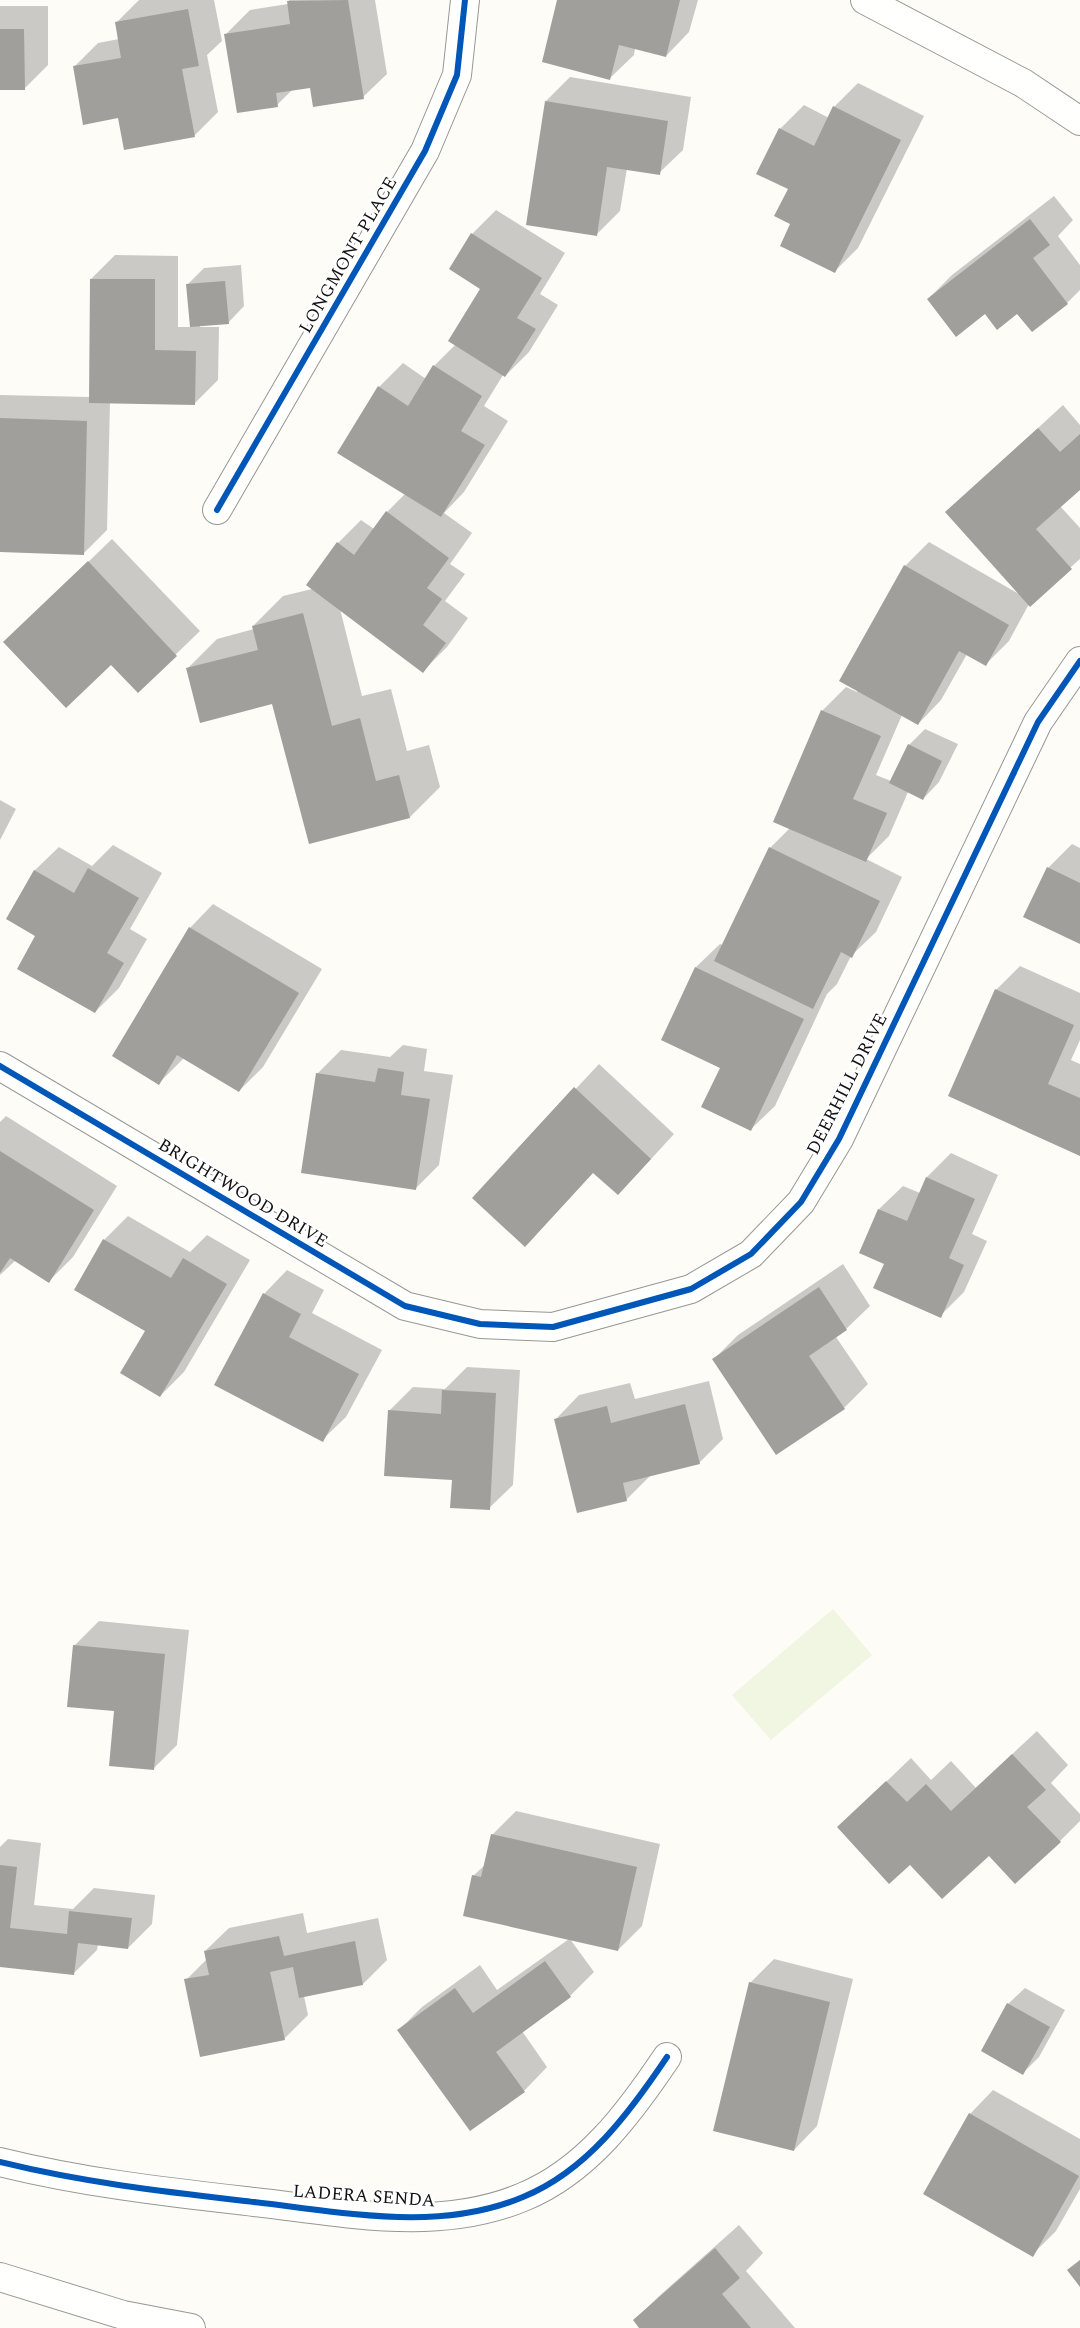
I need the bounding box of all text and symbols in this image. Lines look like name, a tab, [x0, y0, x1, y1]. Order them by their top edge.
street label: LONGMONT PLACE	[292, 172, 404, 338]
street label: DEERHILL DRIVE	[800, 1008, 894, 1160]
street label: BRIGHTWOOD DRIVE	[153, 1131, 333, 1255]
street label: LADERA SENDA	[292, 2178, 436, 2214]

